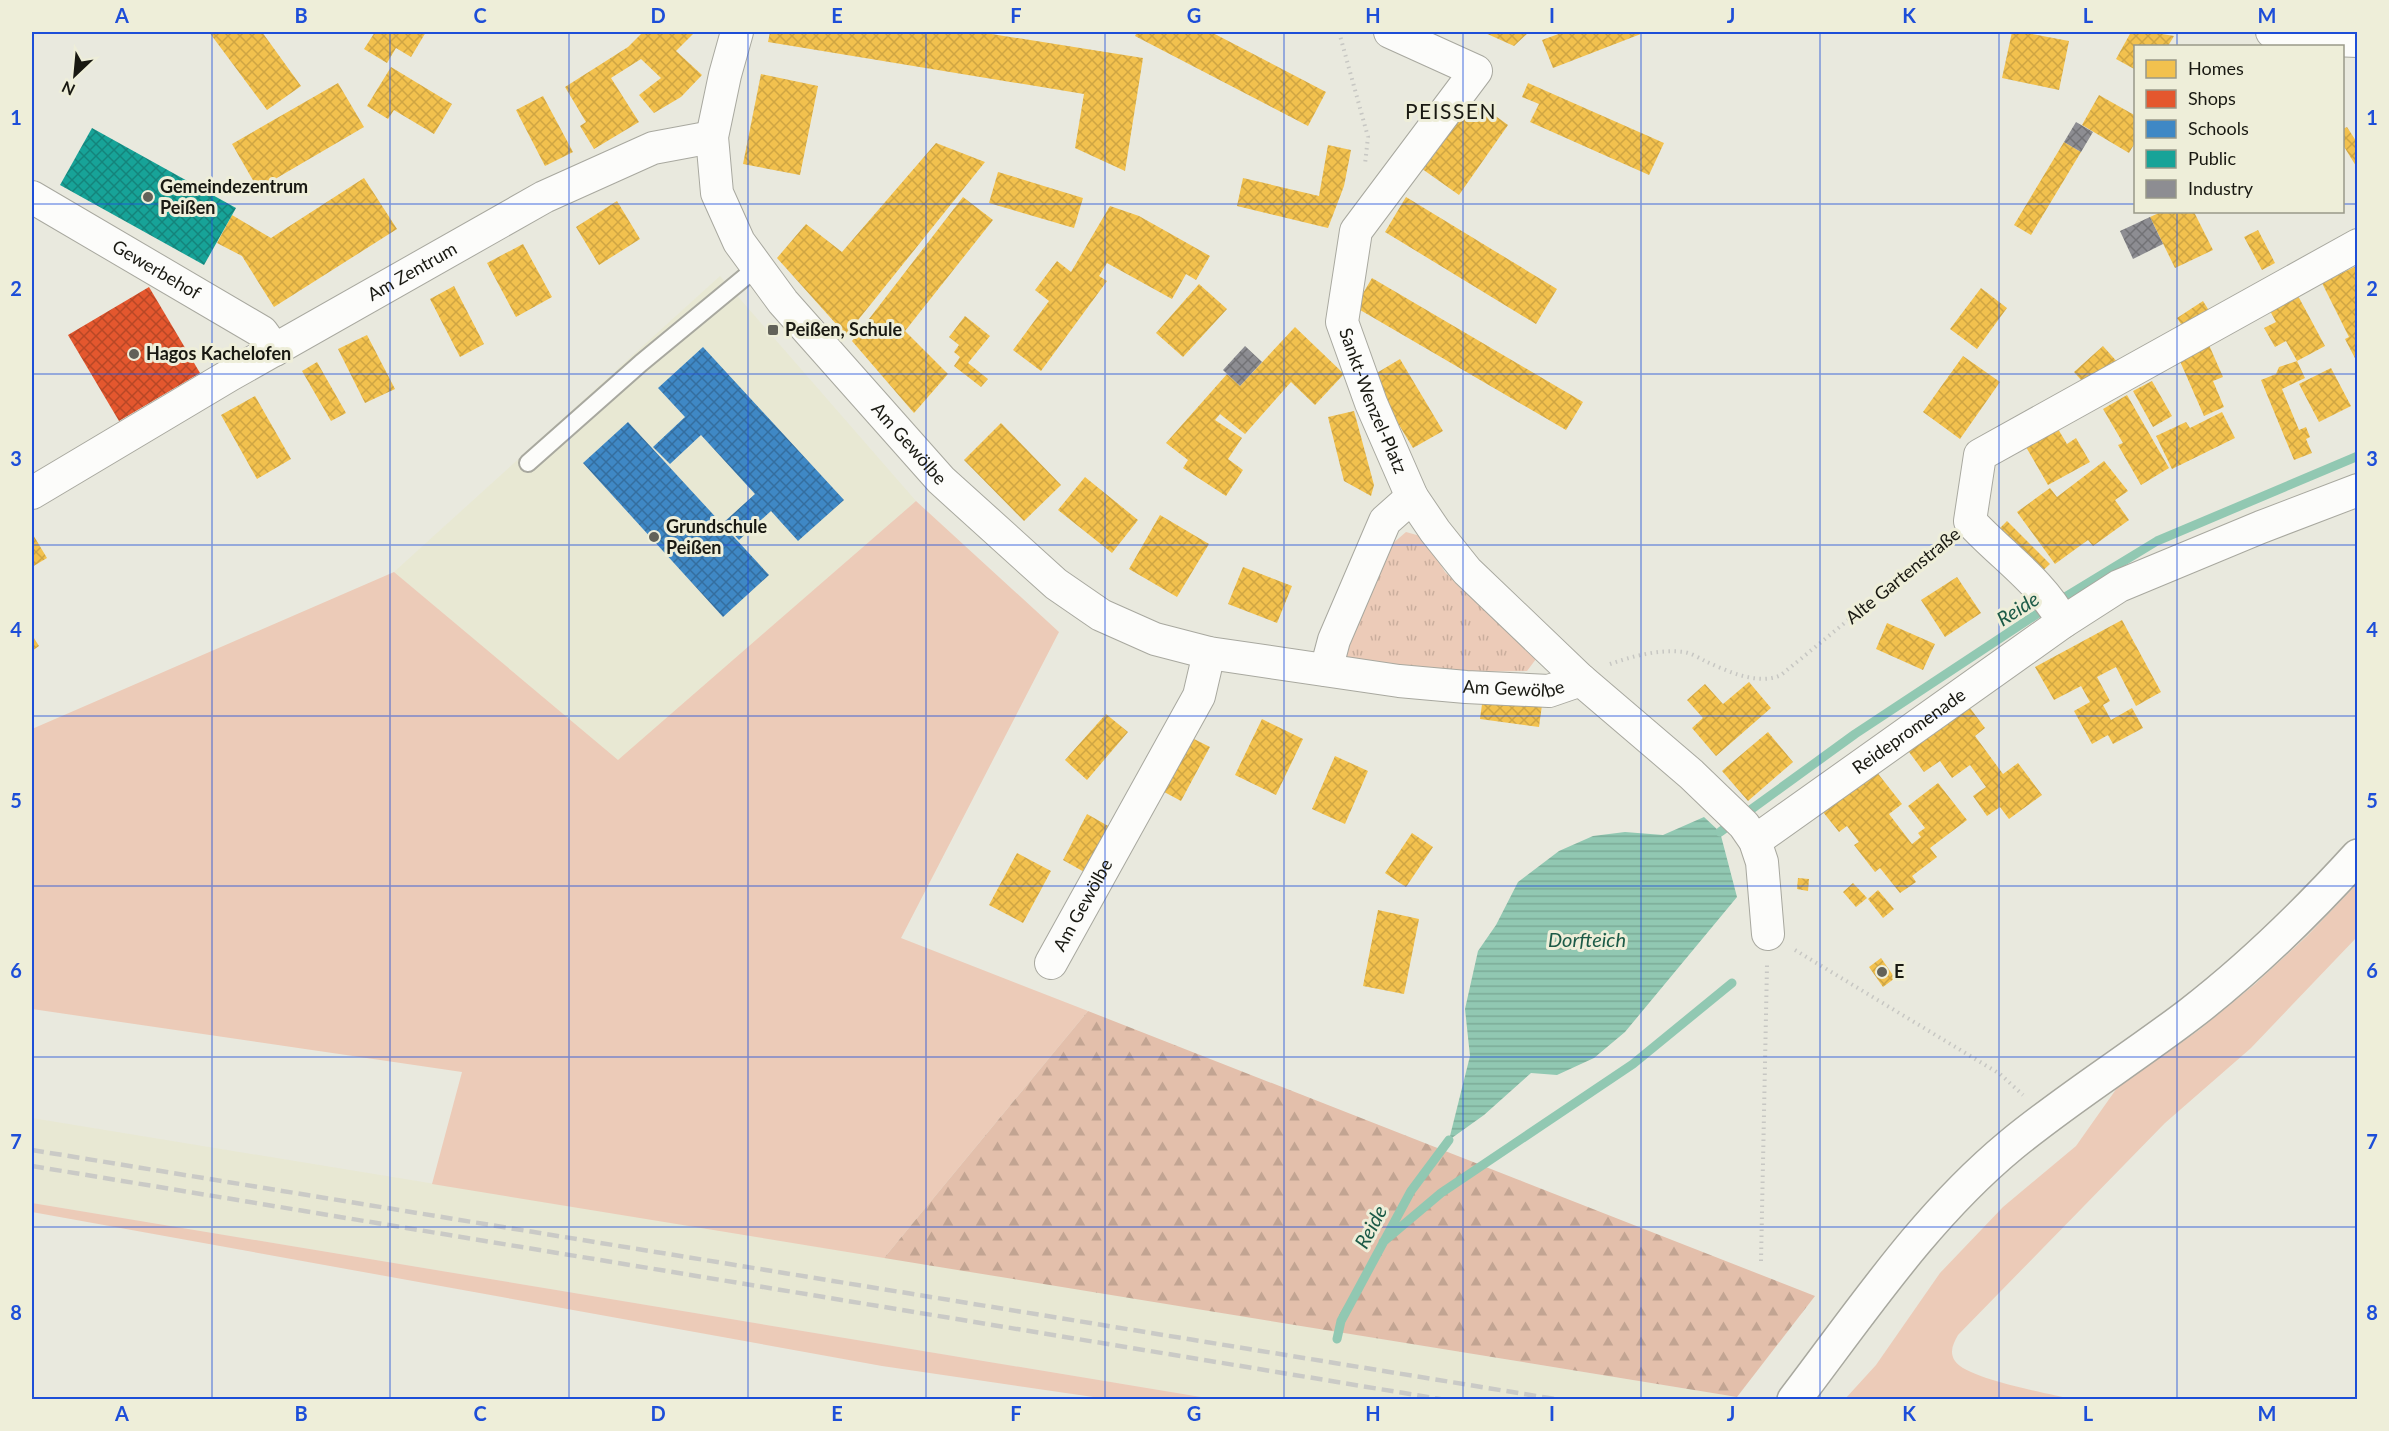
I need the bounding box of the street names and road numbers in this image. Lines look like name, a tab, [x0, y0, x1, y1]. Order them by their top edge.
street label: Gewerbehof	[109, 235, 205, 304]
street label: Am Zentrum	[363, 237, 460, 305]
street label: Sankt-Wenzel-Platz	[1335, 325, 1412, 476]
street label: Am Gewölbe	[868, 398, 952, 489]
street label: Alte Gartenstraße	[1841, 522, 1964, 628]
street label: Am Gewölbe	[1462, 675, 1567, 702]
street label: Reidepromenade	[1848, 683, 1969, 778]
street label: Am Gewölbe	[1048, 855, 1117, 955]

